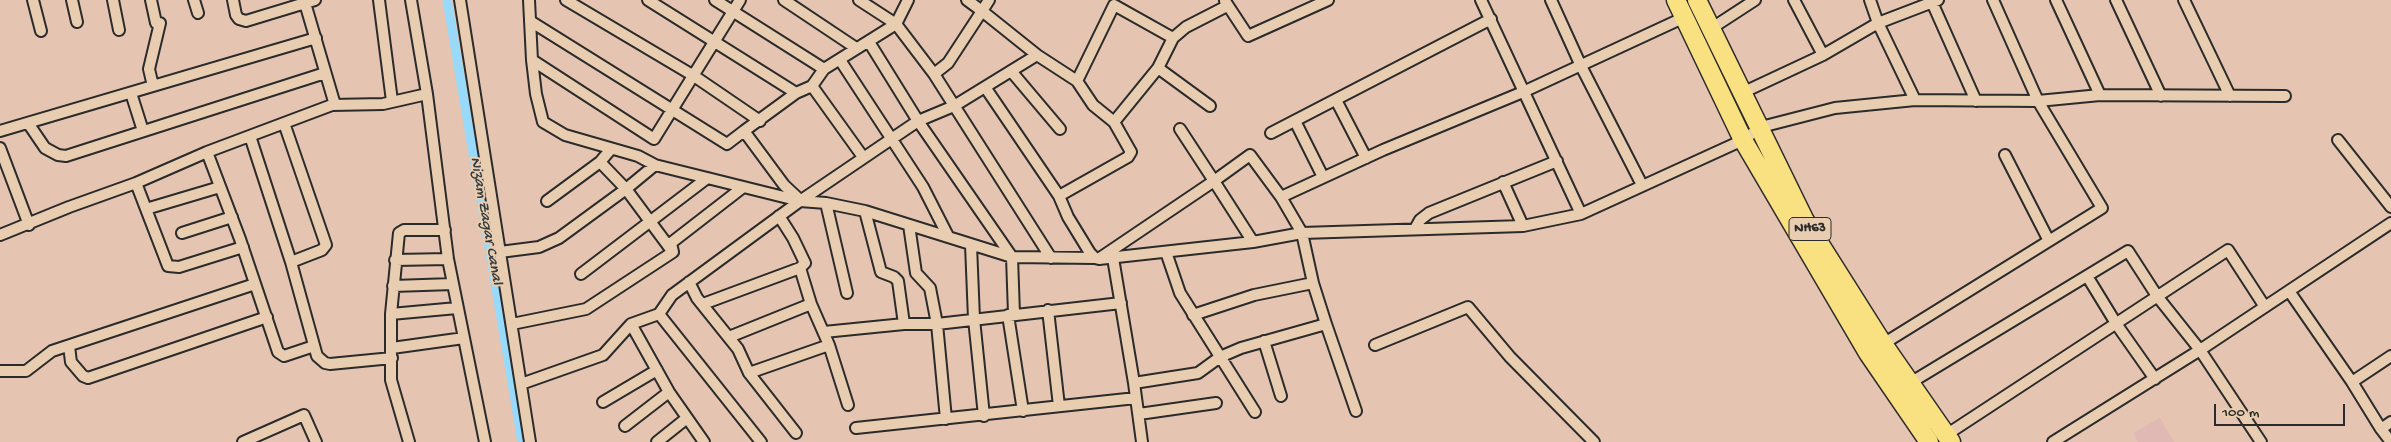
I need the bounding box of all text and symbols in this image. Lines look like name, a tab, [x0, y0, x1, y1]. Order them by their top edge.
water label: Nizam Zagar Canal	[464, 156, 506, 286]
road number: NH63	[1789, 218, 1831, 240]
scale bar	[2216, 394, 2347, 426]
text: 100 m	[2222, 404, 2259, 422]

